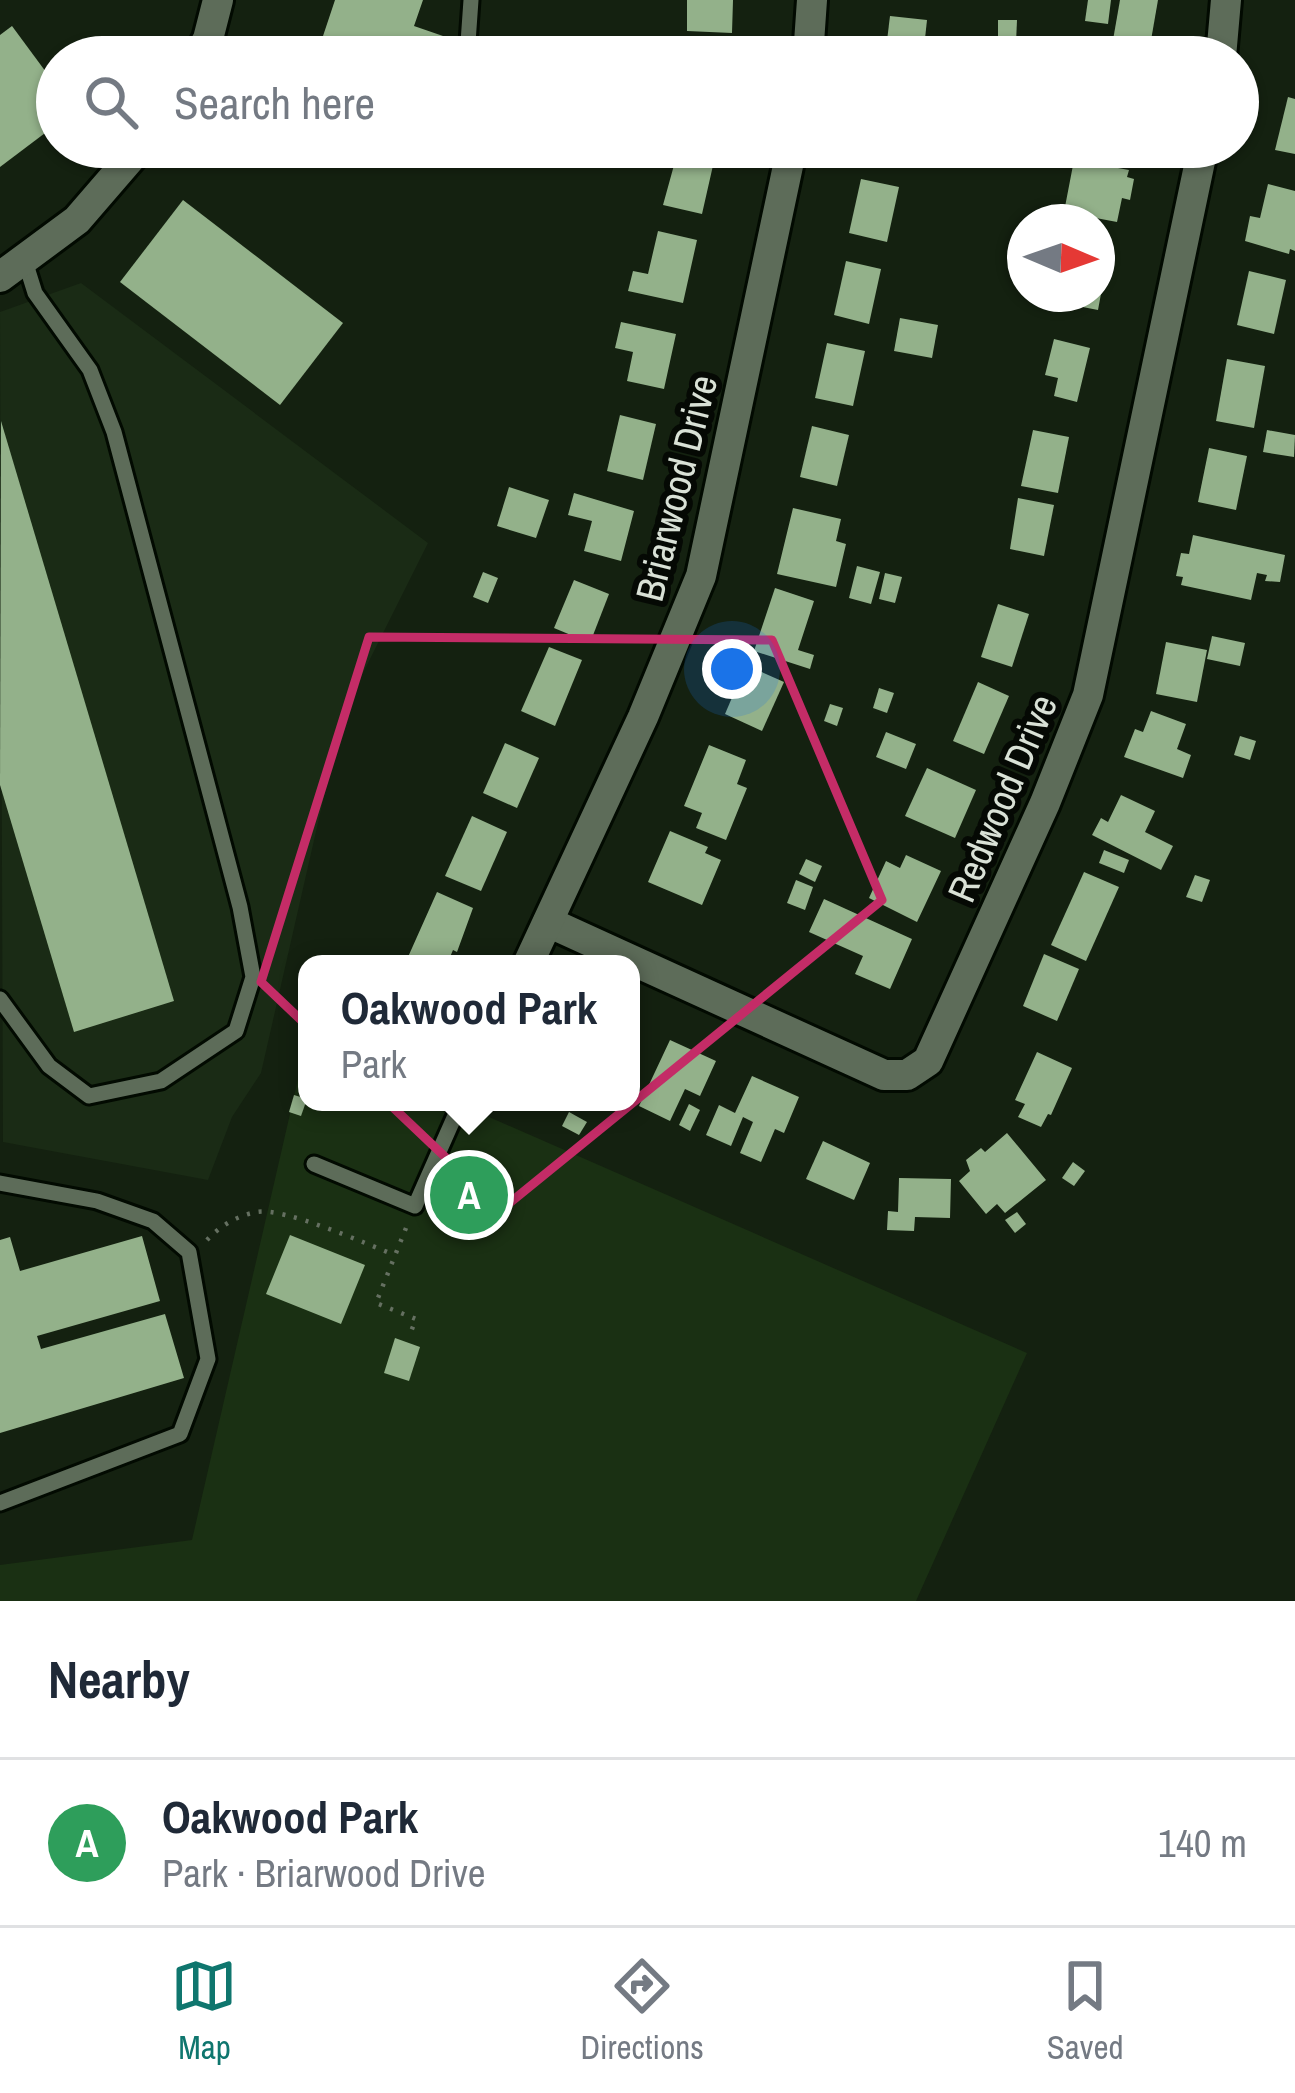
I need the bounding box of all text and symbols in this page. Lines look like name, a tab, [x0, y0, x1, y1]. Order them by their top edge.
search box	[36, 36, 1259, 168]
icon: search	[78, 69, 144, 135]
text: Search here	[174, 72, 375, 133]
north arrow	[1007, 204, 1115, 312]
street label: Briarwood Drive	[623, 370, 729, 606]
your location	[702, 639, 762, 699]
street label: Redwood Drive	[935, 686, 1069, 910]
popup	[298, 955, 640, 1111]
text: Oakwood Park	[341, 977, 597, 1038]
text: Park	[341, 1038, 407, 1090]
pin: A	[430, 1150, 508, 1240]
text: Nearby	[48, 1645, 190, 1714]
text: Oakwood Park	[162, 1786, 418, 1847]
text: A	[75, 1817, 99, 1869]
text: 140 m	[1158, 1817, 1247, 1869]
text: Park · Briarwood Drive	[162, 1847, 485, 1899]
tab: Map	[171, 1953, 237, 2069]
tab: Directions	[580, 1953, 704, 2069]
tab: Saved	[1047, 1953, 1123, 2069]

